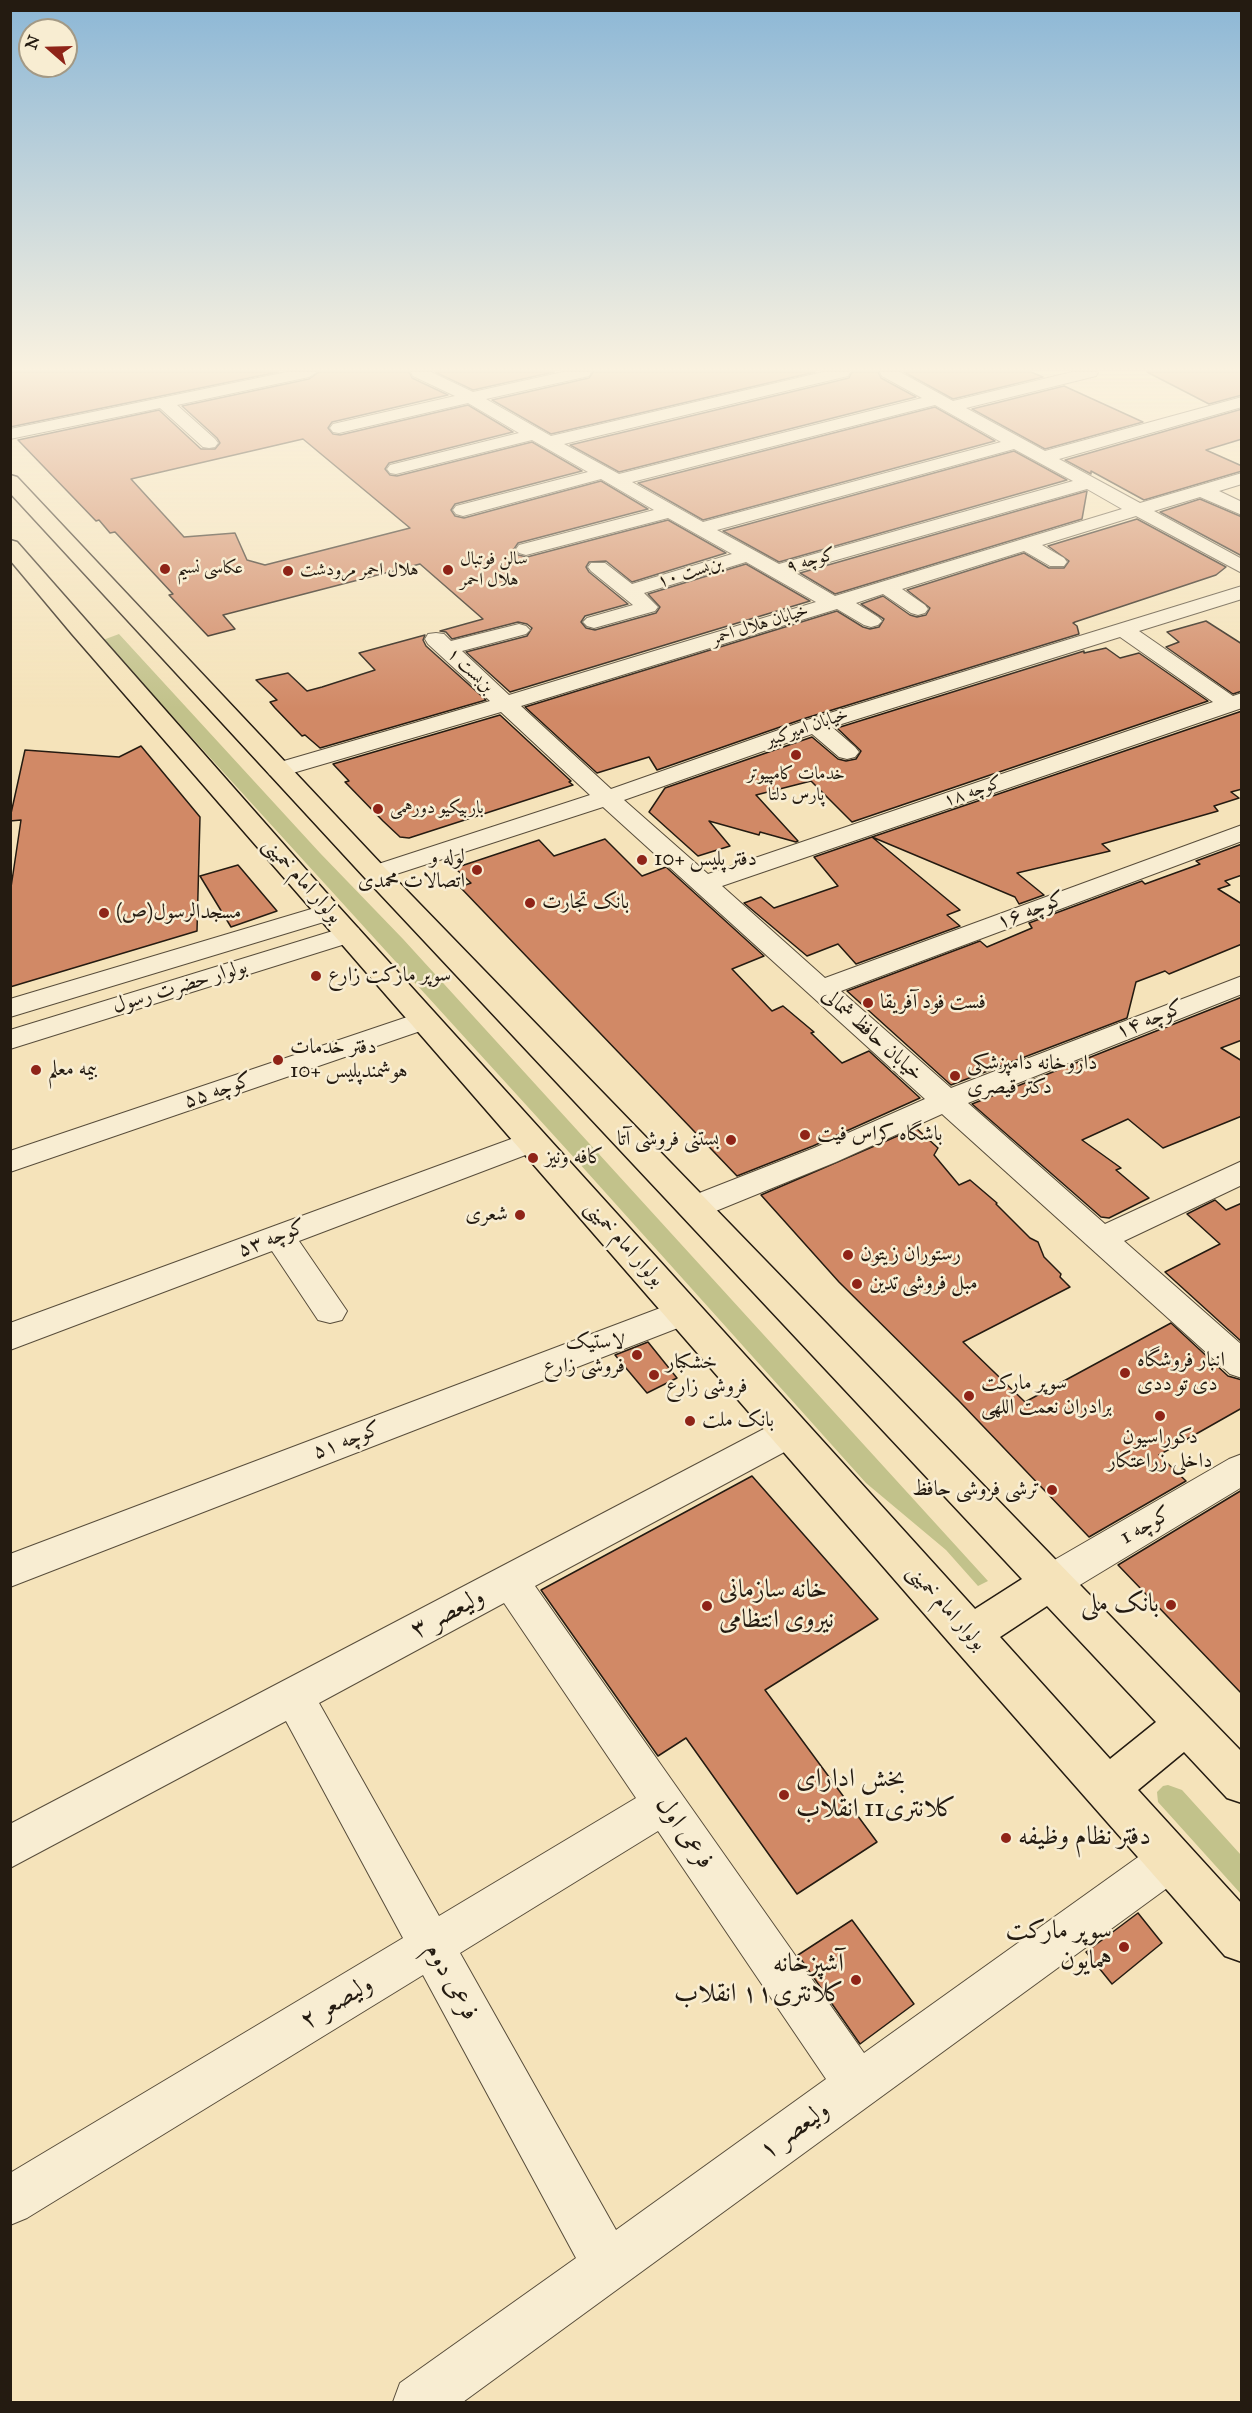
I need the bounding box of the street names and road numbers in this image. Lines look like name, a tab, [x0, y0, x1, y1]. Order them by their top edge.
street label: کوچه ۹	[784, 544, 838, 578]
street label: بن‌بست ۱۰	[655, 553, 725, 593]
street label: خیابان هلال احمر	[709, 600, 811, 650]
street label: بن‌بست ۱	[442, 644, 498, 698]
street label: خیابان امیرکبیر	[763, 704, 851, 752]
street label: کوچه ۱۸	[941, 772, 1005, 812]
street label: بولوار امام خمینی	[257, 833, 347, 929]
street label: کوچه ۱۶	[993, 887, 1069, 935]
street label: بولوار حضرت رسول	[109, 955, 251, 1019]
street label: خیابان حافظ شمالی	[816, 983, 928, 1087]
street label: کوچه ۱۴	[1112, 995, 1188, 1045]
street label: کوچه ۵۵	[180, 1068, 256, 1114]
street label: بولوار امام خمینی	[579, 1196, 669, 1292]
street label: کوچه ۵۳	[234, 1215, 310, 1263]
street label: کوچه ۵۱	[309, 1417, 385, 1465]
street label: کوچه 1	[1116, 1501, 1176, 1551]
street label: بولوار امام خمینی	[901, 1560, 991, 1656]
street label: ولیعصر ۳	[406, 1582, 490, 1646]
street label: فرعی اول	[648, 1791, 720, 1875]
street label: فرعی دوم	[417, 1938, 485, 2026]
street label: ولیصعر ۲	[295, 1969, 379, 2037]
street label: ولیعصر ۱	[754, 2095, 836, 2167]

